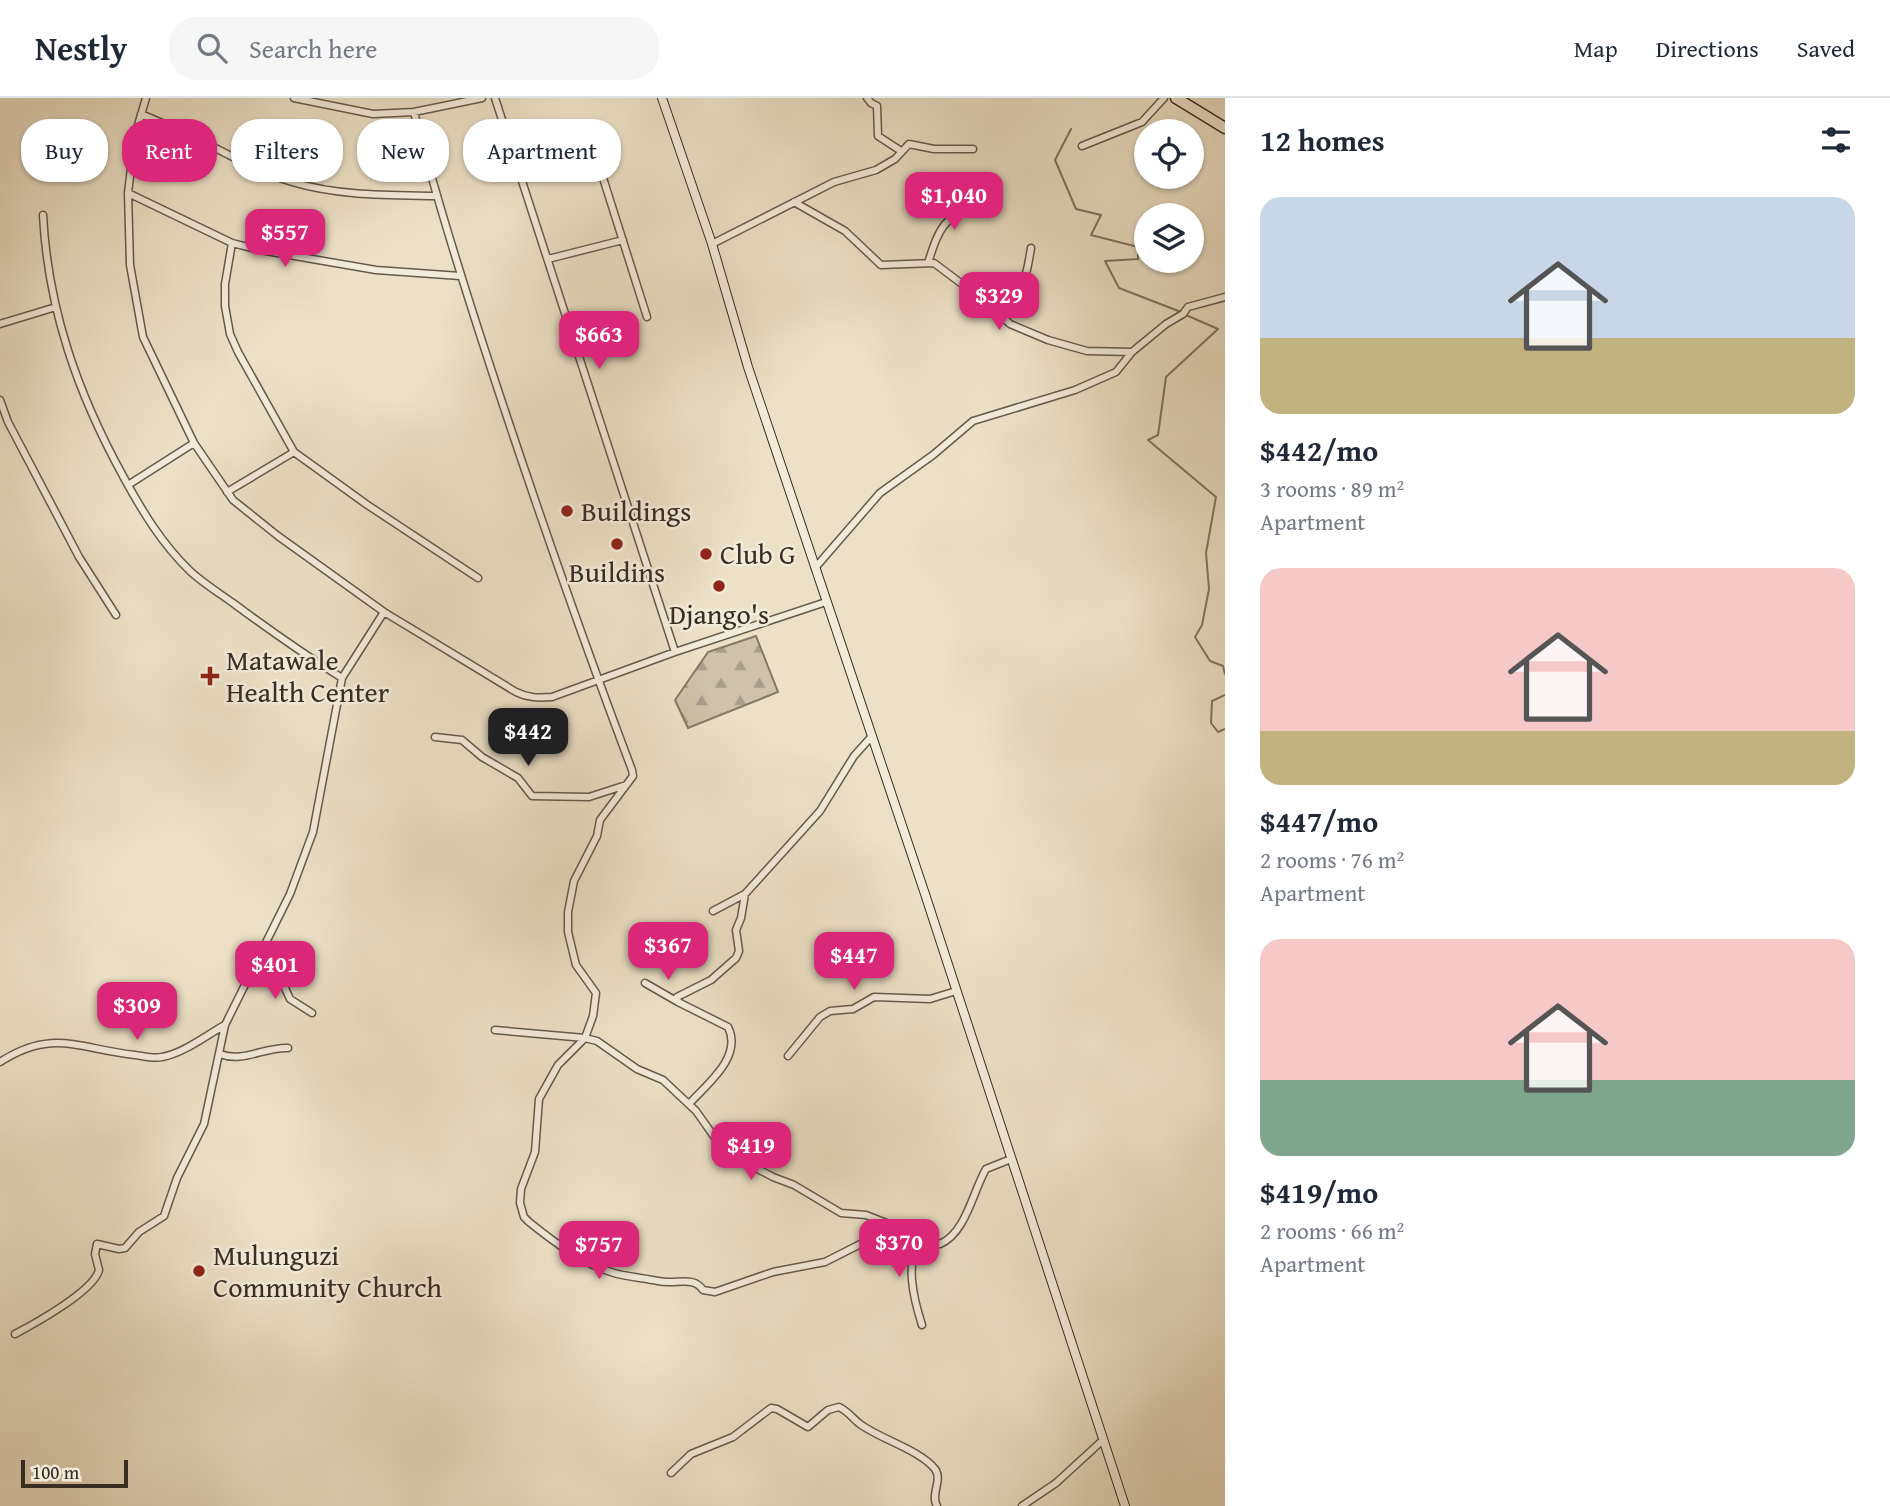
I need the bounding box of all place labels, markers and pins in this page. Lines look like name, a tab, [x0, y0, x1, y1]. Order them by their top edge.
pin: $1,040	[897, 172, 1011, 232]
pin: $557	[244, 209, 326, 269]
pin: $329	[958, 272, 1040, 332]
pin: $663	[558, 312, 640, 371]
place label: Buildings	[581, 490, 691, 531]
marker: Buildings	[559, 503, 575, 519]
place label: Club G	[720, 533, 795, 574]
marker: Buildins	[609, 536, 625, 552]
marker: Club G	[698, 546, 714, 562]
place label: Buildins	[569, 551, 665, 592]
marker: Django's	[711, 578, 727, 594]
place label: Django's	[669, 593, 769, 634]
place label: Matawale Health Center	[226, 639, 390, 712]
marker: Matawale Health Center	[200, 666, 220, 686]
pin: $442	[487, 708, 569, 768]
pin: $367	[627, 922, 709, 982]
pin: $447	[813, 932, 895, 992]
pin: $401	[234, 942, 316, 1001]
pin: $309	[96, 982, 178, 1042]
pin: $419	[710, 1122, 792, 1182]
pin: $370	[858, 1220, 940, 1279]
pin: $757	[558, 1222, 640, 1281]
place label: Mulunguzi Community Church	[213, 1234, 442, 1307]
marker: Mulunguzi Community Church	[191, 1263, 207, 1279]

